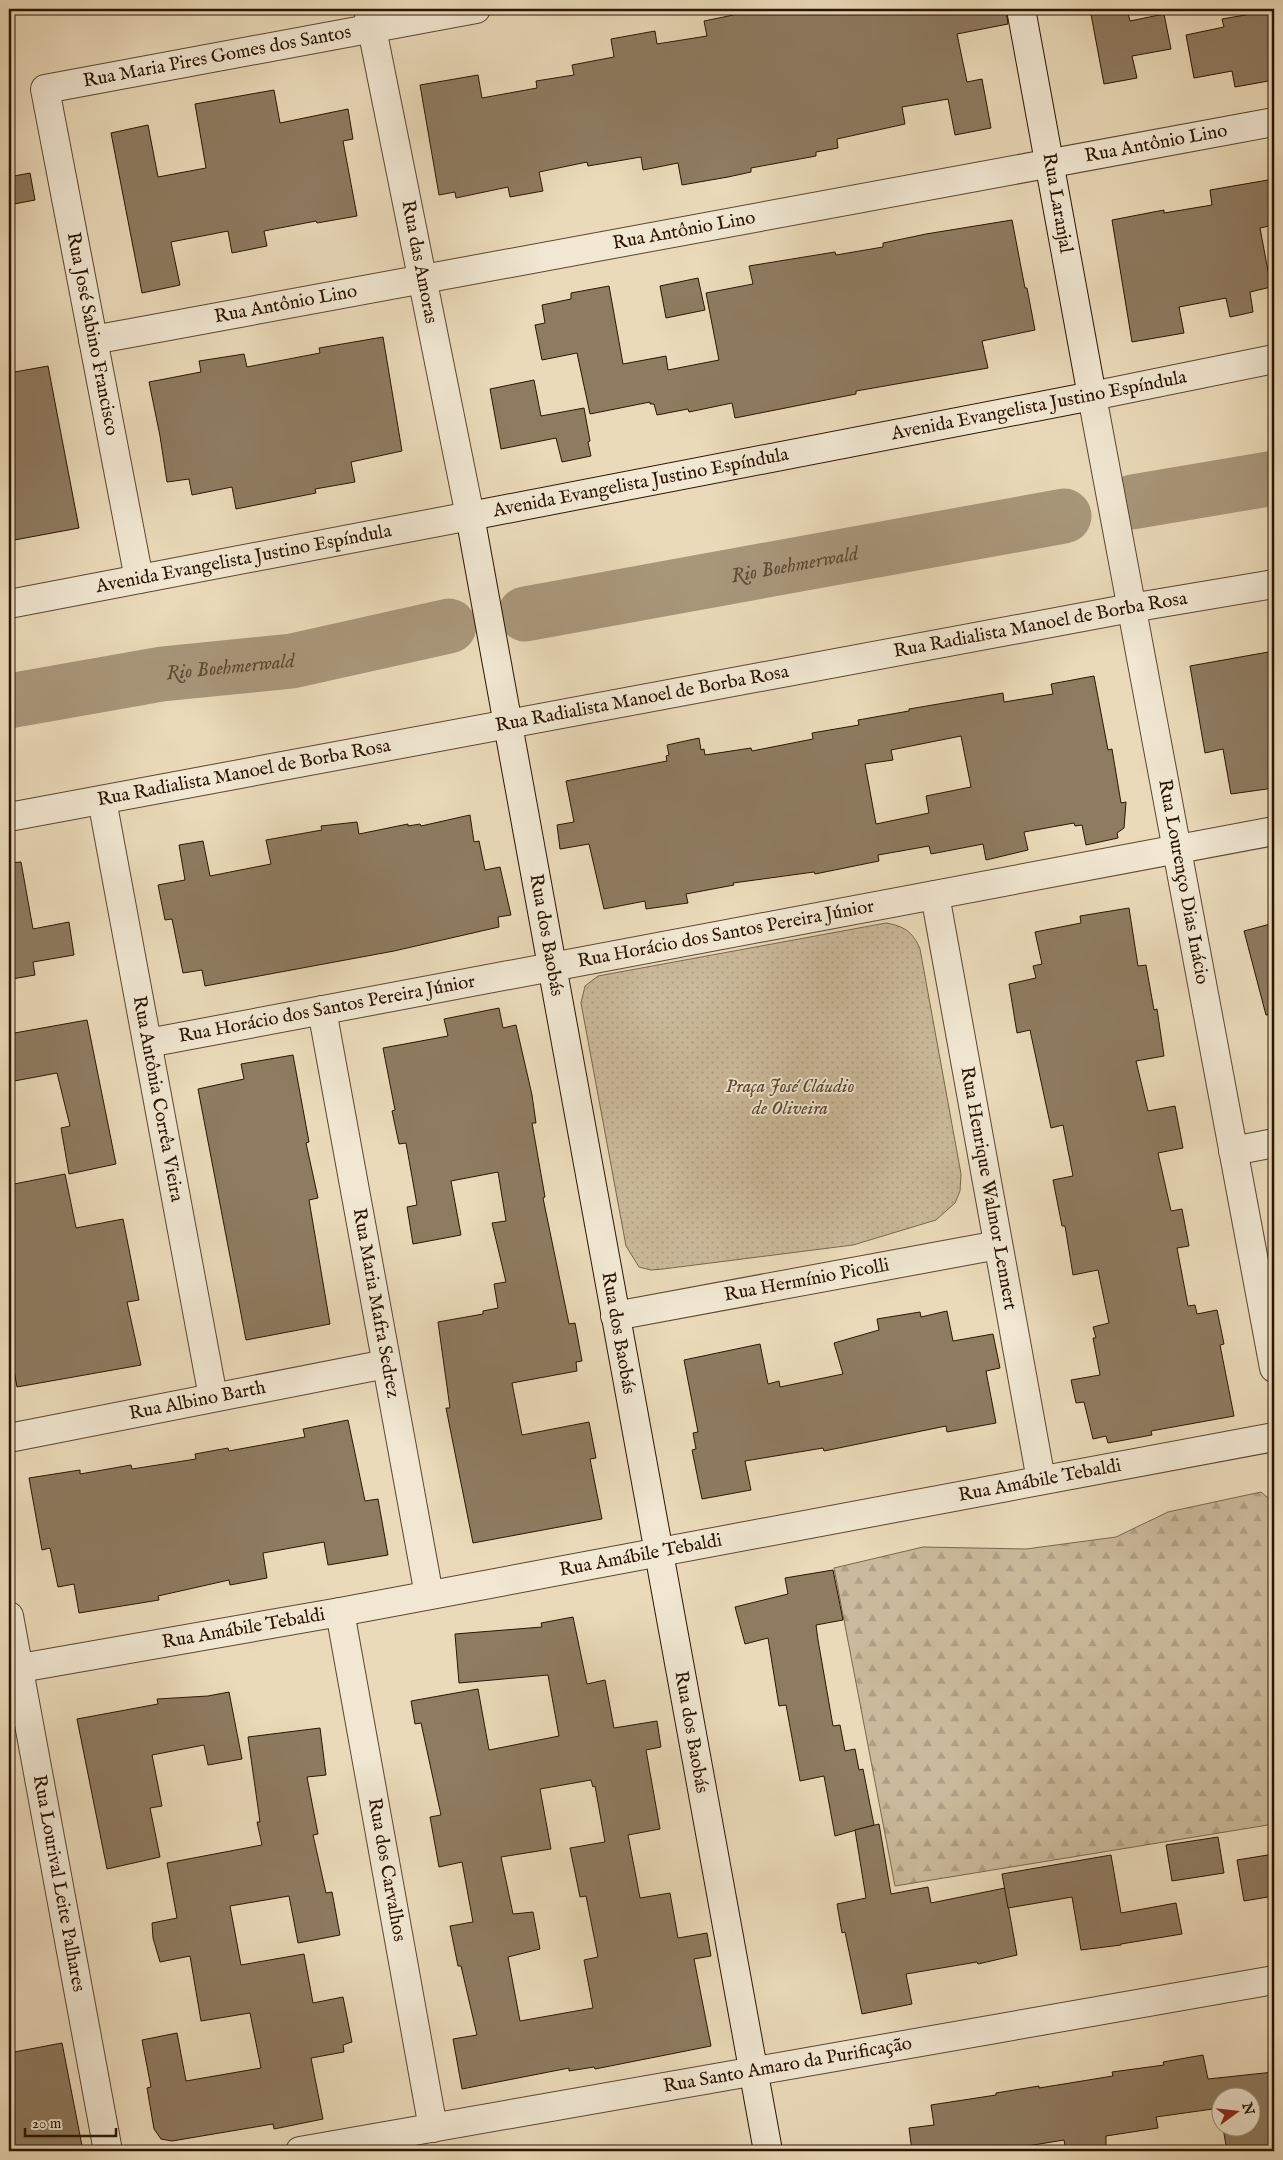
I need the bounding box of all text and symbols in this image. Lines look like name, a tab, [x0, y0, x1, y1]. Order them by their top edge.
street label: Rua Maria Pires Gomes dos Santos	[81, 20, 353, 94]
street label: Rua Antônio Lino	[1083, 119, 1229, 169]
street label: Rua Laranjal	[1036, 151, 1078, 256]
street label: Rua das Amoras	[395, 198, 443, 326]
street label: Rua Antônio Lino	[611, 206, 757, 256]
street label: Rua José Sabino Francisco	[61, 230, 123, 438]
street label: Rua Antônio Lino	[212, 279, 359, 329]
street label: Avenida Evangelista Justino Espíndula	[888, 365, 1189, 447]
street label: Avenida Evangelista Justino Espíndula	[490, 443, 791, 523]
street label: Avenida Evangelista Justino Espíndula	[93, 519, 394, 599]
water label: Rio Boehmerwald	[729, 541, 862, 589]
street label: Rua Radialista Manoel de Borba Rosa	[892, 587, 1190, 664]
water label: Rio Boehmerwald	[165, 648, 297, 686]
street label: Rua Radialista Manoel de Borba Rosa	[493, 660, 792, 738]
street label: Rua Radialista Manoel de Borba Rosa	[95, 734, 393, 812]
street label: Rua Lourenço Dias Inácio	[1152, 777, 1214, 986]
street label: Rua dos Baobás	[523, 872, 569, 998]
street label: Rua Horácio dos Santos Pereira Júnior	[576, 895, 876, 974]
street label: Rua Horácio dos Santos Pereira Júnior	[177, 970, 477, 1049]
street label: Rua Antônia Corrêa Vieira	[127, 994, 189, 1205]
street label: Rua Henrique Walmor Lennert	[954, 1065, 1022, 1312]
park label: Praça José Cláudio de Oliveira	[725, 1075, 855, 1121]
street label: Rua Maria Mafra Sedrez	[346, 1206, 405, 1400]
street label: Rua Hermínio Picolli	[722, 1253, 891, 1308]
street label: Rua dos Baobás	[595, 1270, 641, 1396]
street label: Rua Albino Barth	[127, 1376, 268, 1426]
street label: Rua Amábile Tebaldi	[956, 1454, 1123, 1508]
street label: Rua Amábile Tebaldi	[557, 1529, 724, 1583]
street label: Rua Amábile Tebaldi	[160, 1603, 327, 1655]
street label: Rua dos Baobás	[668, 1669, 714, 1795]
street label: Rua Lourival Leite Palhares	[27, 1773, 90, 1994]
street label: Rua dos Carvalhos	[362, 1796, 411, 1944]
street label: Rua Santo Amaro da Purificação	[661, 2032, 914, 2099]
north arrow	[1210, 2088, 1260, 2138]
text: N	[1237, 2100, 1258, 2117]
scale bar	[25, 2105, 116, 2137]
text: 20 m	[32, 2114, 62, 2133]

